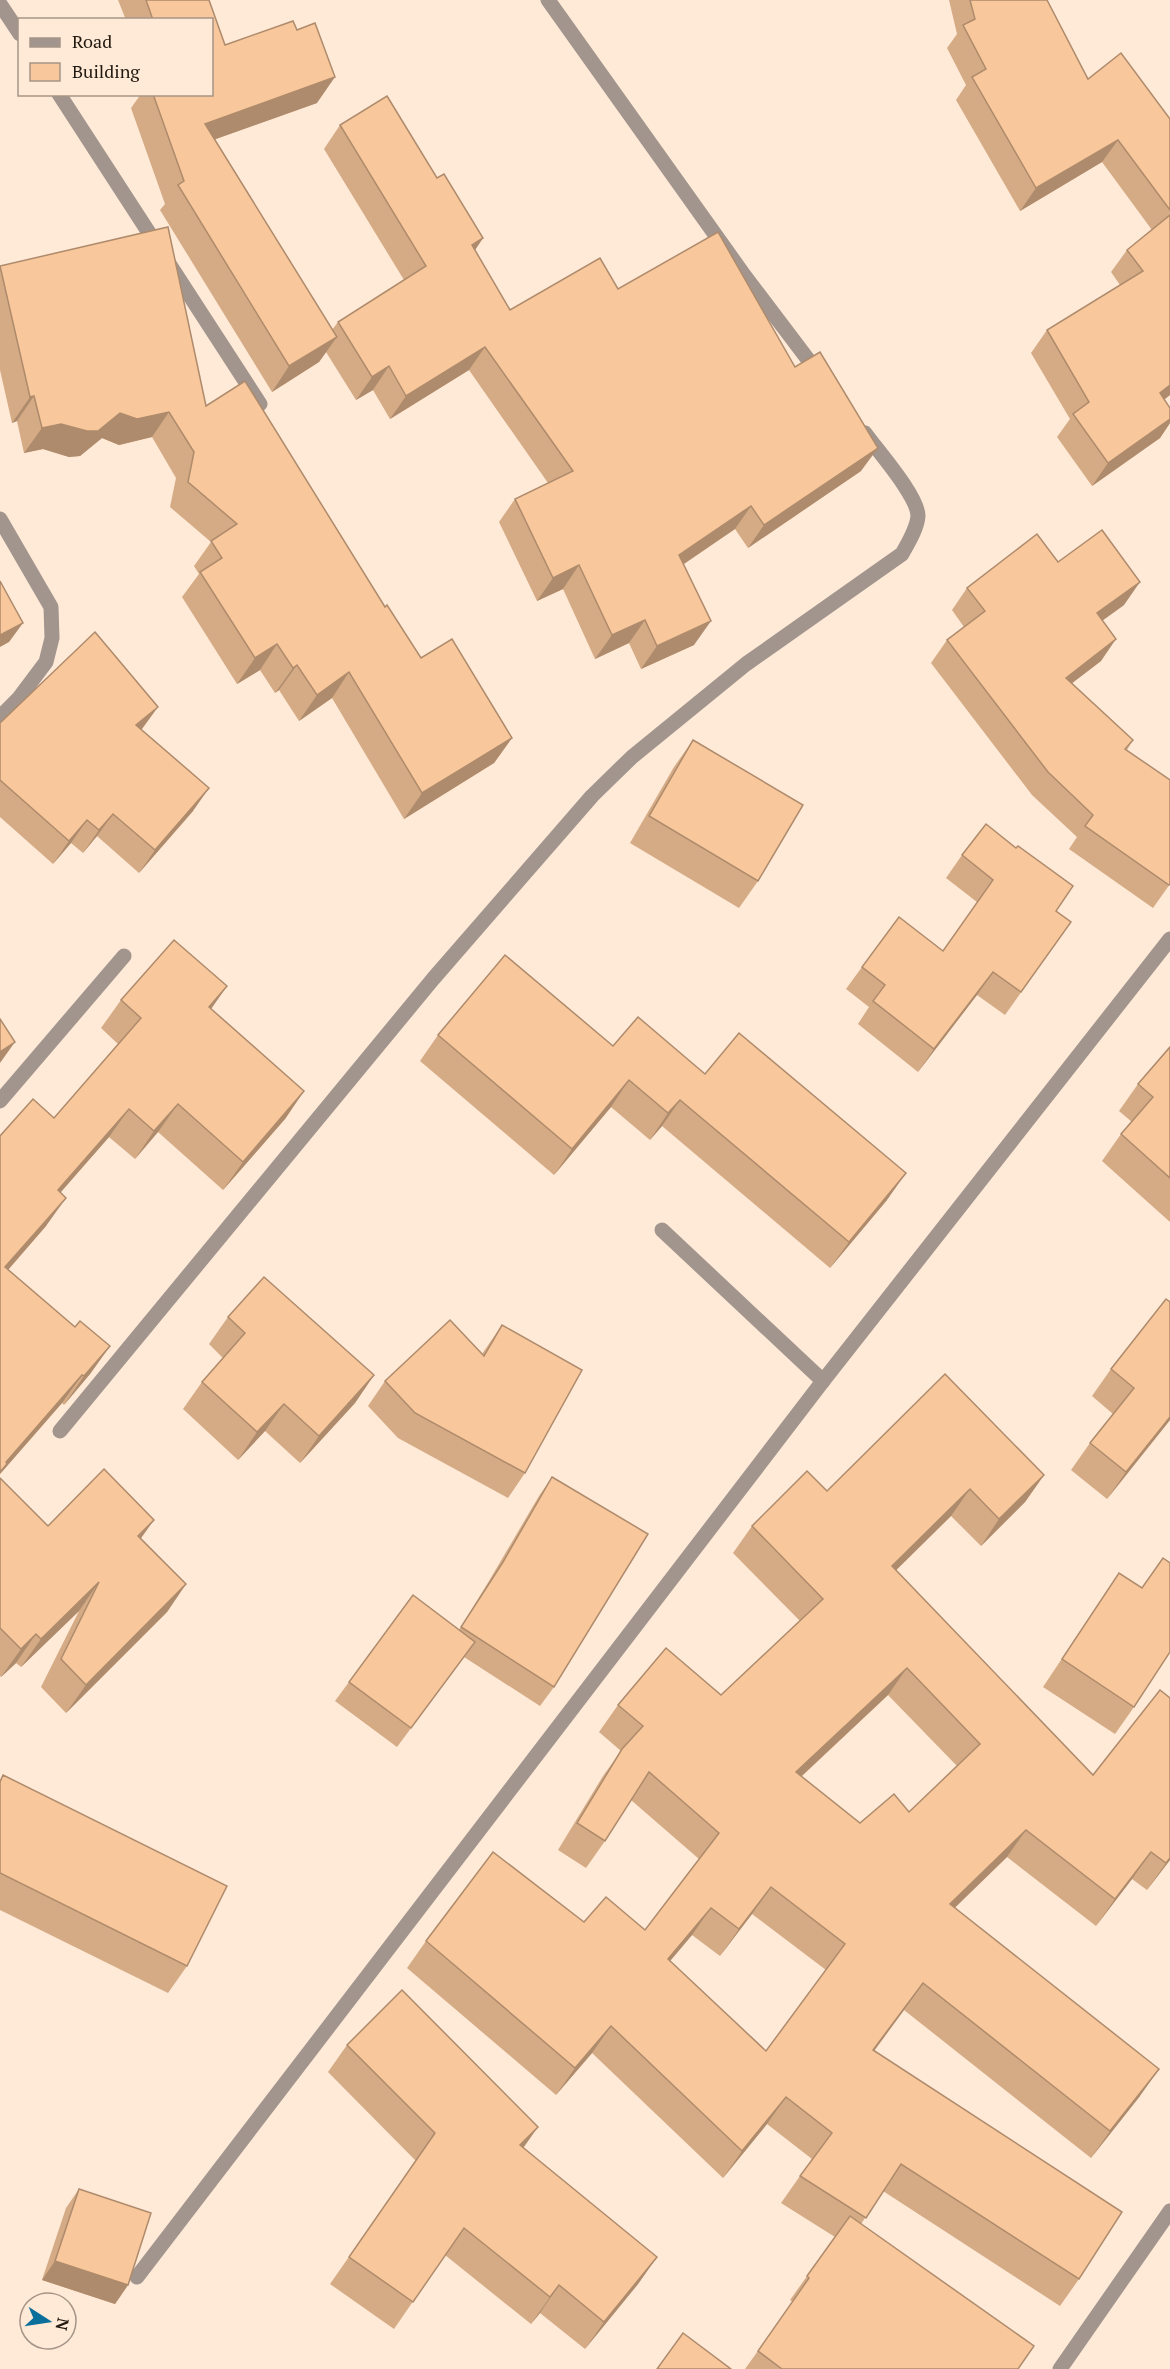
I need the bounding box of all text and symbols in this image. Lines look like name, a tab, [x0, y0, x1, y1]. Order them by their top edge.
legend	[18, 18, 213, 96]
text: Road	[72, 29, 112, 53]
text: Building	[72, 59, 140, 83]
north arrow	[18, 2291, 78, 2351]
text: N	[51, 2316, 75, 2332]

